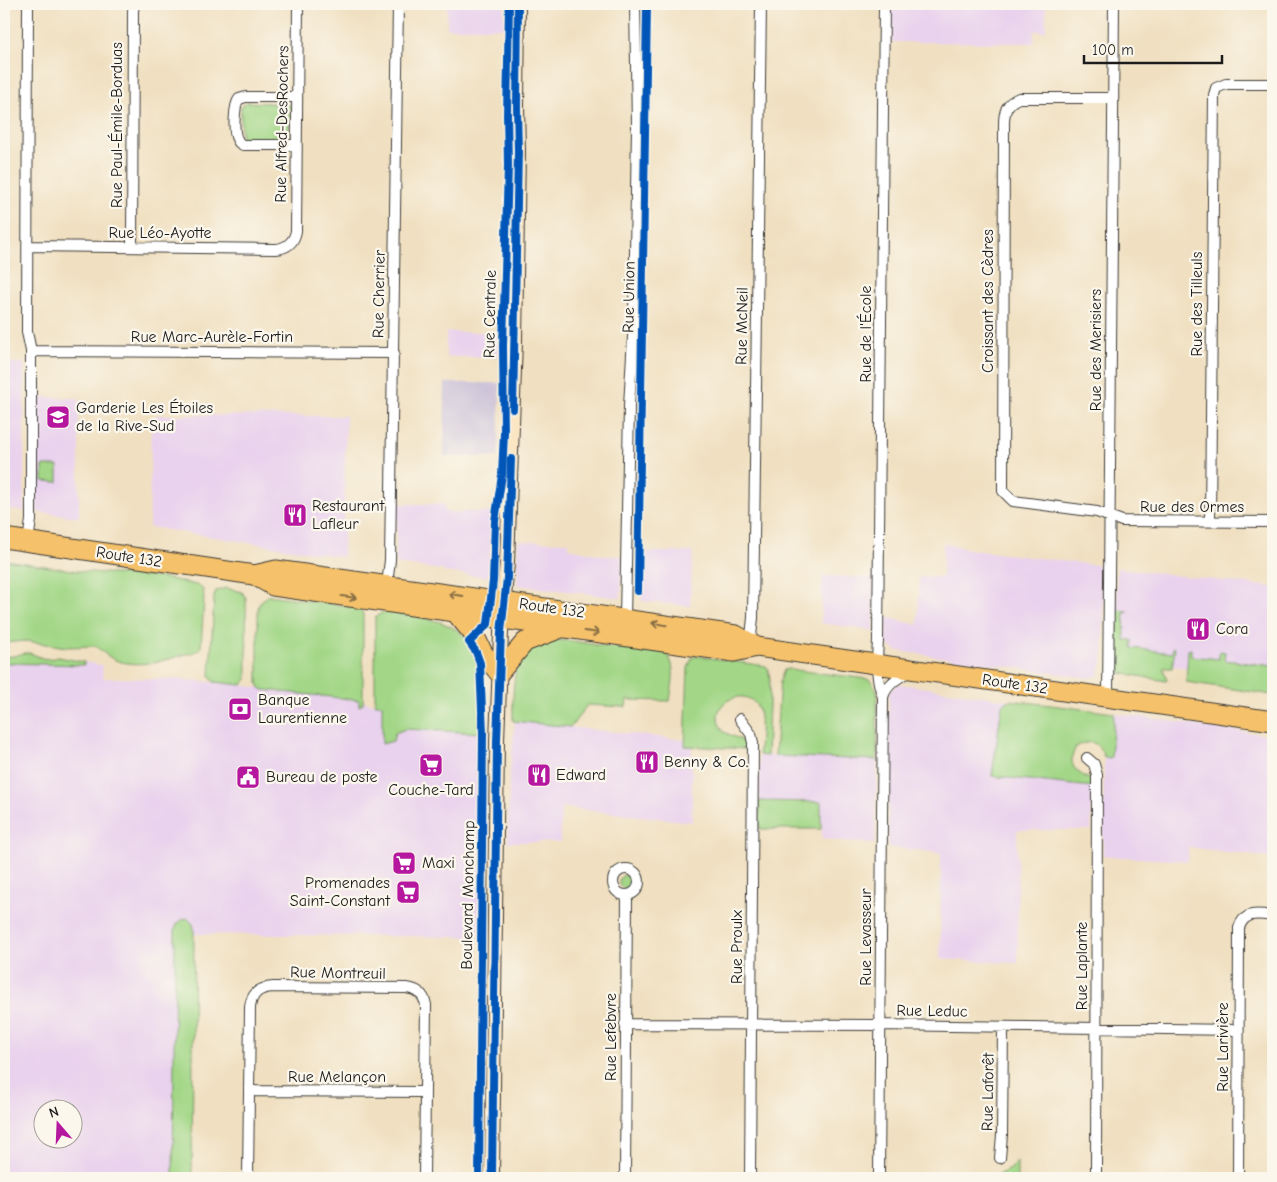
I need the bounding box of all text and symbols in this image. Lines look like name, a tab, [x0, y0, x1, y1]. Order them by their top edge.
scale bar	[1084, 32, 1222, 64]
text: 100 m	[1092, 41, 1134, 59]
street label: Rue Paul-Émile-Borduas	[107, 42, 126, 208]
street label: Rue Alfred-DesRochers	[272, 45, 292, 203]
street label: Rue Léo-Ayotte	[109, 224, 211, 242]
street label: Croissant des Cèdres	[979, 229, 997, 373]
street label: Rue Cherrier	[369, 249, 389, 338]
street label: Rue des Tilleuls	[1188, 251, 1206, 356]
street label: Rue Union	[619, 261, 639, 333]
street label: Rue Centrale	[480, 270, 500, 358]
street label: Rue de l'École	[856, 286, 875, 382]
street label: Rue McNeil	[732, 287, 752, 365]
street label: Rue des Merisiers	[1087, 289, 1105, 411]
street label: Rue Marc-Aurèle-Fortin	[131, 328, 293, 346]
place label: Garderie Les Étoiles de la Rive-Sud	[76, 398, 214, 435]
school or university icon: Garderie Les Étoiles de la Rive-Sud	[45, 404, 71, 430]
place label: Restaurant Lafleur	[312, 497, 385, 533]
street label: Rue des Ormes	[1140, 498, 1244, 516]
restaurant icon: Restaurant Lafleur	[282, 502, 308, 528]
street label: Route 132	[95, 543, 163, 571]
one-way arrow	[448, 589, 464, 599]
one-way arrow	[341, 593, 357, 603]
street label: Route 132	[518, 594, 586, 622]
restaurant icon: Cora	[1185, 616, 1211, 642]
one-way arrow	[652, 618, 668, 628]
place label: Cora	[1216, 620, 1249, 638]
one-way arrow	[583, 627, 599, 637]
street label: Route 132	[981, 670, 1049, 698]
place label: Banque Laurentienne	[258, 691, 347, 727]
bank icon: Banque Laurentienne	[227, 696, 253, 722]
restaurant icon: Benny & Co.	[634, 749, 660, 775]
supermarket icon: Couche-Tard	[418, 752, 444, 778]
place label: Benny & Co.	[664, 753, 748, 771]
restaurant icon: Edward	[526, 762, 552, 788]
public building icon: Bureau de poste	[235, 764, 261, 790]
place label: Edward	[556, 766, 606, 784]
place label: Bureau de poste	[266, 768, 377, 786]
place label: Couche-Tard	[388, 781, 474, 799]
street label: Boulevard Monchamp	[458, 820, 478, 970]
supermarket icon: Maxi	[391, 850, 417, 876]
place label: Maxi	[422, 854, 455, 872]
place label: Promenades Saint-Constant	[290, 874, 390, 910]
supermarket icon: Promenades Saint-Constant	[395, 879, 421, 905]
street label: Rue Levasseur	[857, 888, 875, 986]
street label: Rue Proulx	[728, 910, 746, 984]
street label: Rue Laplante	[1073, 922, 1091, 1010]
street label: Rue Montreuil	[290, 963, 386, 983]
street label: Rue Lefebvre	[602, 993, 620, 1081]
street label: Rue Leduc	[896, 1001, 968, 1021]
street label: Rue Larivière	[1214, 1002, 1232, 1092]
street label: Rue Laforêt	[978, 1052, 998, 1131]
street label: Rue Melançon	[288, 1068, 386, 1086]
north arrow	[32, 1100, 82, 1150]
text: N	[47, 1103, 61, 1122]

